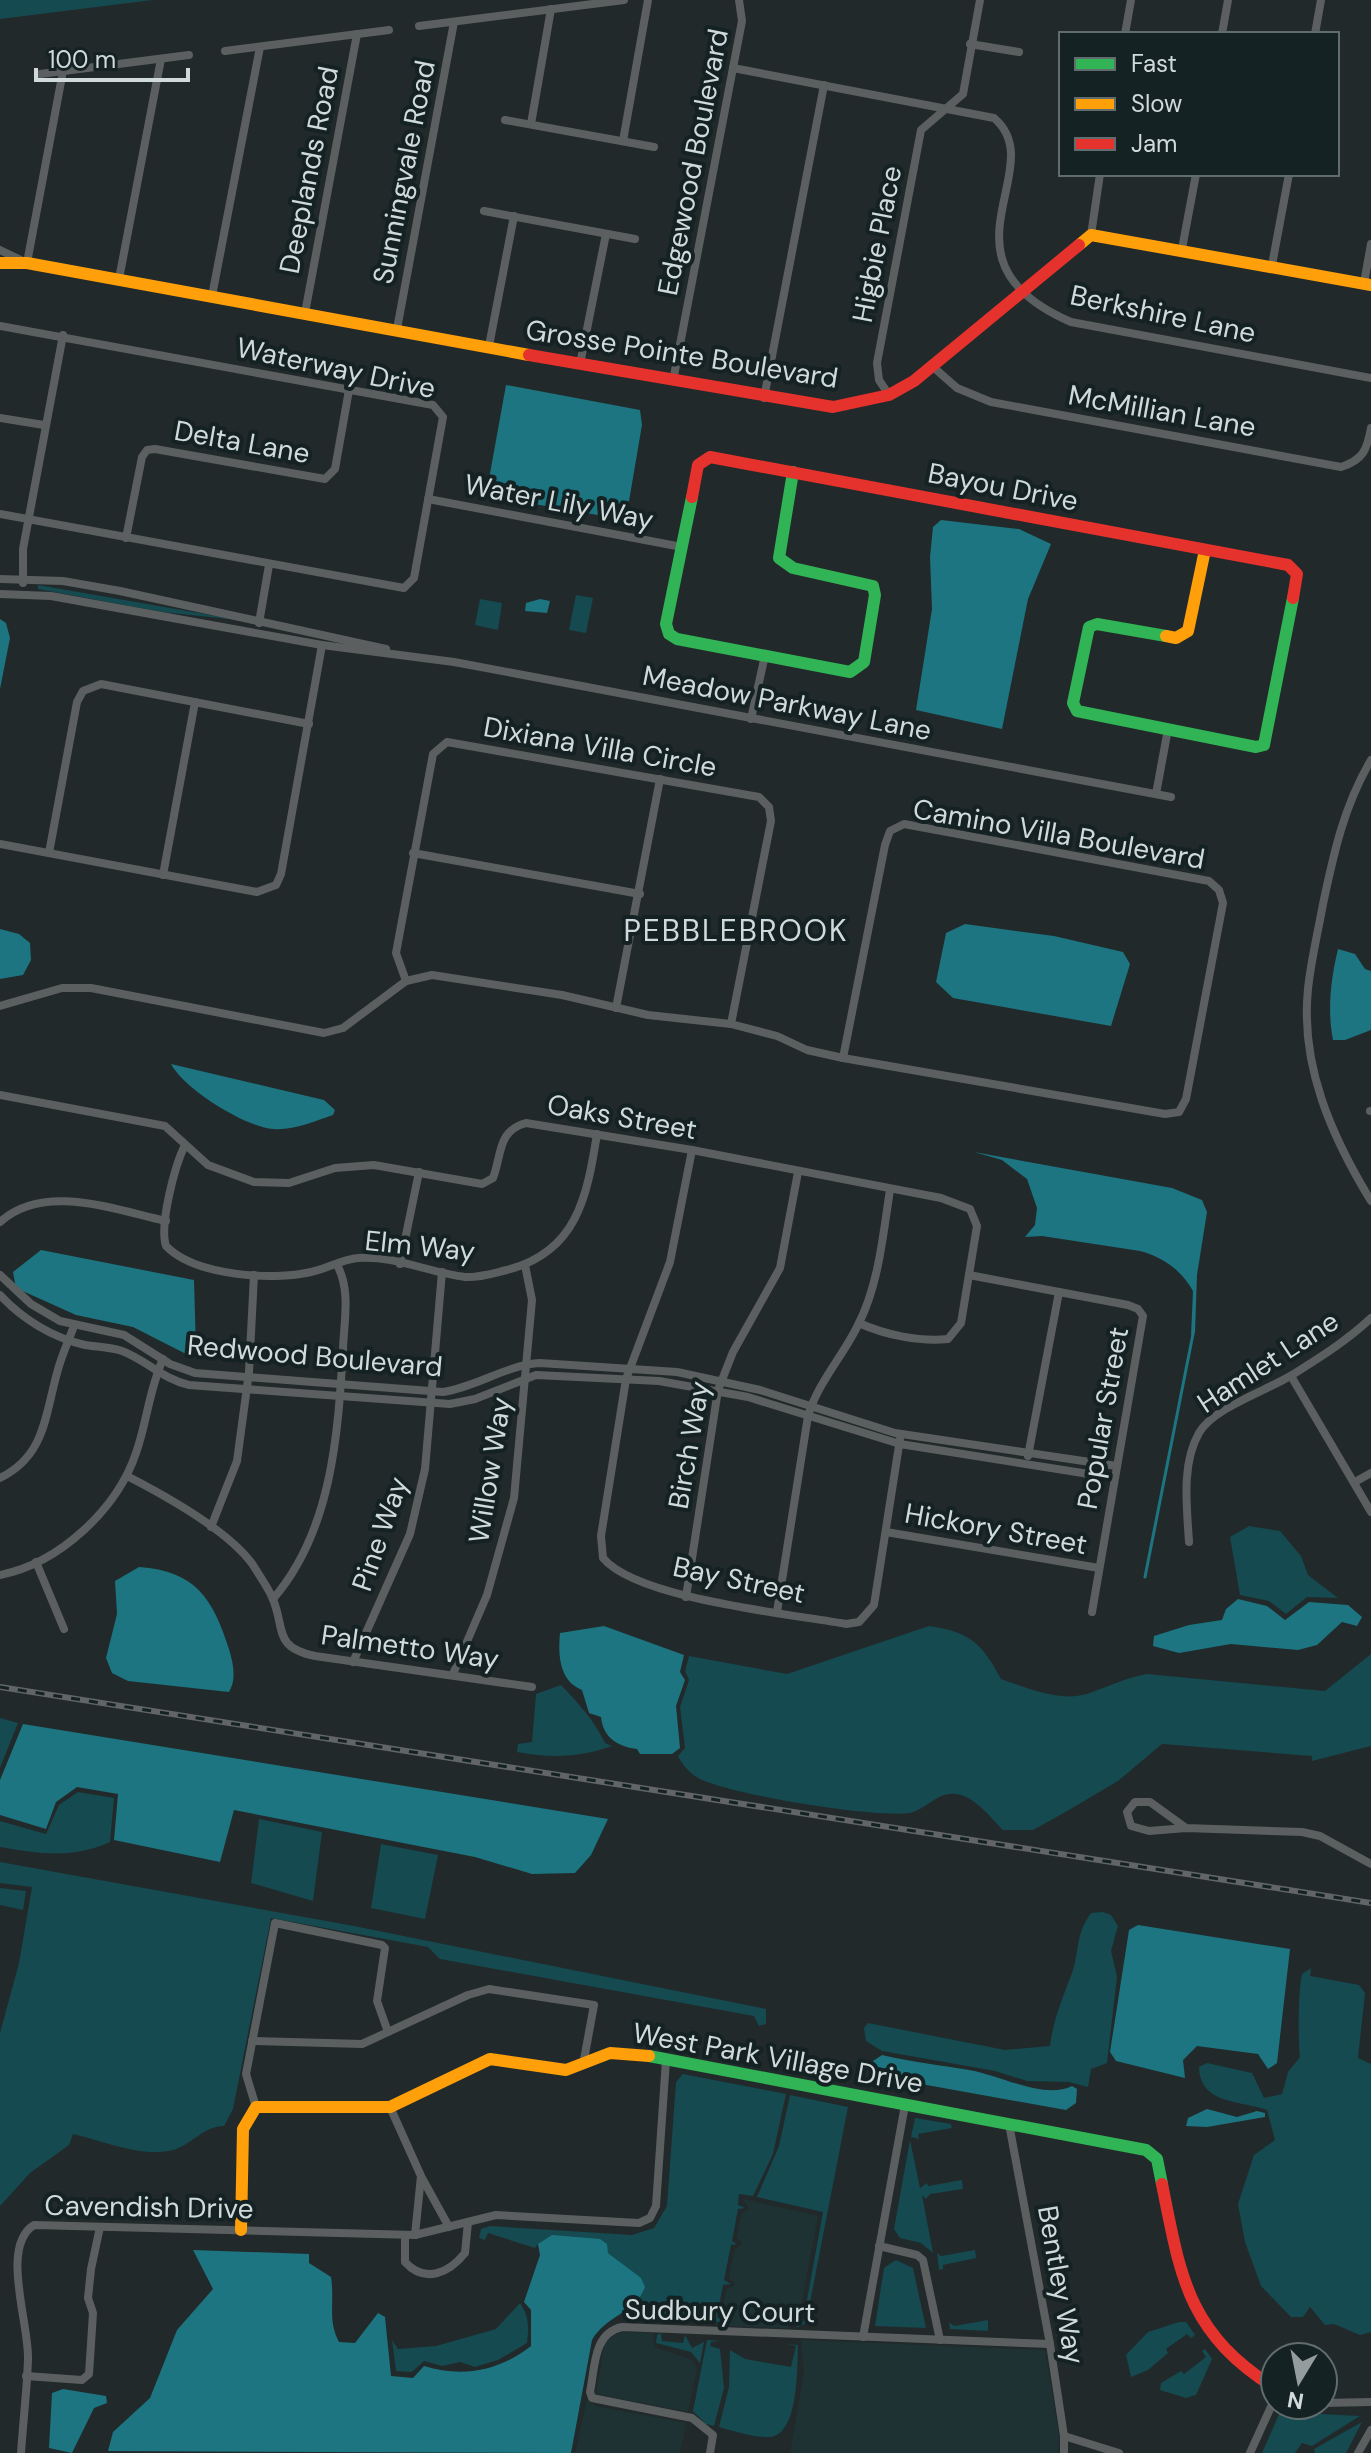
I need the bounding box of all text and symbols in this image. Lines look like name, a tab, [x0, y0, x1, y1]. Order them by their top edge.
street label: Edgewood Boulevard	[649, 26, 737, 298]
scale bar	[36, 32, 188, 82]
legend	[1059, 32, 1339, 176]
text: 100 m	[48, 44, 116, 75]
text: Fast	[1131, 48, 1177, 79]
street label: Sunningvale Road	[364, 57, 444, 287]
street label: Deeplands Road	[271, 63, 347, 277]
text: Slow	[1131, 88, 1182, 119]
text: Jam	[1131, 128, 1177, 159]
street label: Higbie Place	[844, 163, 910, 325]
street label: Berkshire Lane	[1067, 276, 1259, 352]
street label: Grosse Pointe Boulevard	[523, 311, 841, 397]
street label: Waterway Drive	[233, 329, 439, 407]
street label: McMillian Lane	[1065, 376, 1259, 446]
street label: Delta Lane	[171, 412, 313, 472]
street label: Bayou Drive	[925, 454, 1081, 520]
street label: Water Lily Way	[461, 466, 657, 538]
street label: Meadow Parkway Lane	[640, 657, 934, 749]
street label: Dixiana Villa Circle	[481, 708, 719, 786]
street label: Camino Villa Boulevard	[910, 790, 1208, 878]
district label: PEBBLEBROOK	[623, 911, 849, 950]
street label: Oaks Street	[544, 1086, 700, 1148]
street label: Elm Way	[363, 1222, 477, 1270]
street label: Hamlet Lane	[1190, 1303, 1346, 1421]
street label: Popular Street	[1069, 1324, 1137, 1512]
street label: Redwood Boulevard	[186, 1326, 444, 1386]
street label: Birch Way	[660, 1378, 718, 1512]
street label: Willow Way	[460, 1394, 520, 1546]
street label: Pine Way	[343, 1472, 417, 1596]
street label: Hickory Street	[902, 1495, 1090, 1563]
street label: Bay Street	[670, 1548, 808, 1612]
street label: Palmetto Way	[319, 1616, 501, 1678]
street label: West Park Village Drive	[630, 2014, 926, 2102]
street label: Cavendish Drive	[44, 2187, 254, 2227]
street label: Bentley Way	[1029, 2203, 1093, 2367]
street label: Sudbury Court	[624, 2291, 816, 2331]
north arrow	[1259, 2341, 1339, 2421]
text: N	[1285, 2385, 1306, 2416]

